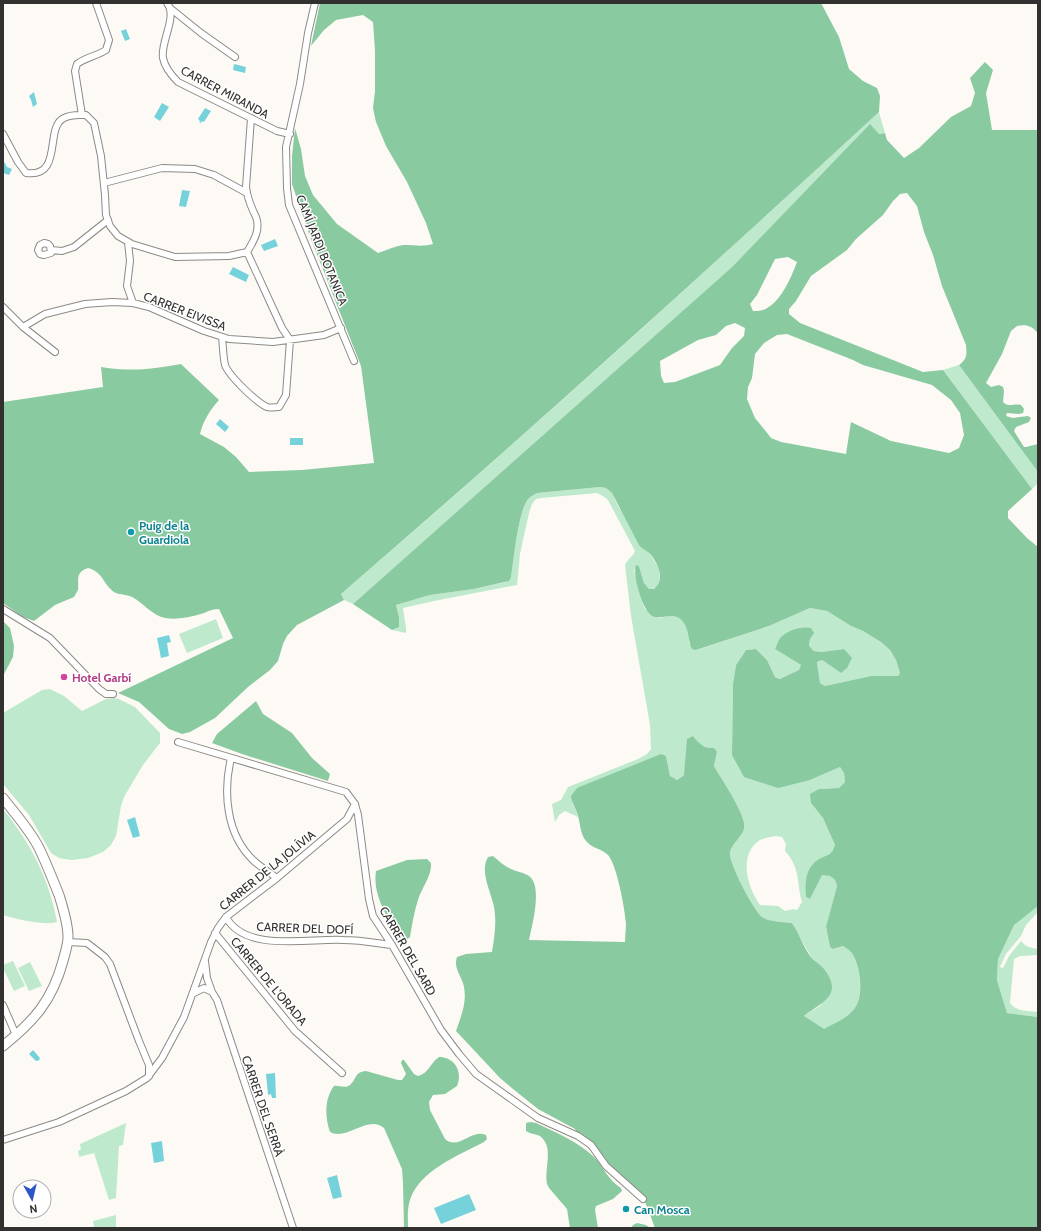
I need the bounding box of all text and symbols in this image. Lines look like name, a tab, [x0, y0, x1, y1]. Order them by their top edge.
street label: CARRER MIRANDA	[178, 62, 272, 122]
street label: CAMÍ JARDI BOTANICA	[293, 193, 351, 308]
street label: CARRER EIVISSA	[142, 288, 229, 334]
place label: Puig de la Guardiola	[139, 518, 189, 547]
marker: Puig de la Guardiola	[126, 527, 136, 537]
place label: Hotel Garbí	[72, 670, 131, 685]
marker: Hotel Garbí	[59, 672, 69, 682]
street label: CARRER DE LA JOLÍVIA	[216, 826, 318, 913]
street label: CARRER DEL SARD	[376, 904, 440, 998]
street label: CARRER DEL DOFÍ	[256, 919, 354, 937]
street label: CARRER DE L'ORADA	[228, 934, 311, 1029]
street label: CARRER DEL SERRÀ	[239, 1054, 287, 1159]
north arrow	[12, 1179, 52, 1219]
text: N	[29, 1201, 38, 1216]
place label: Can Mosca	[634, 1202, 690, 1217]
marker: Can Mosca	[621, 1204, 631, 1214]

